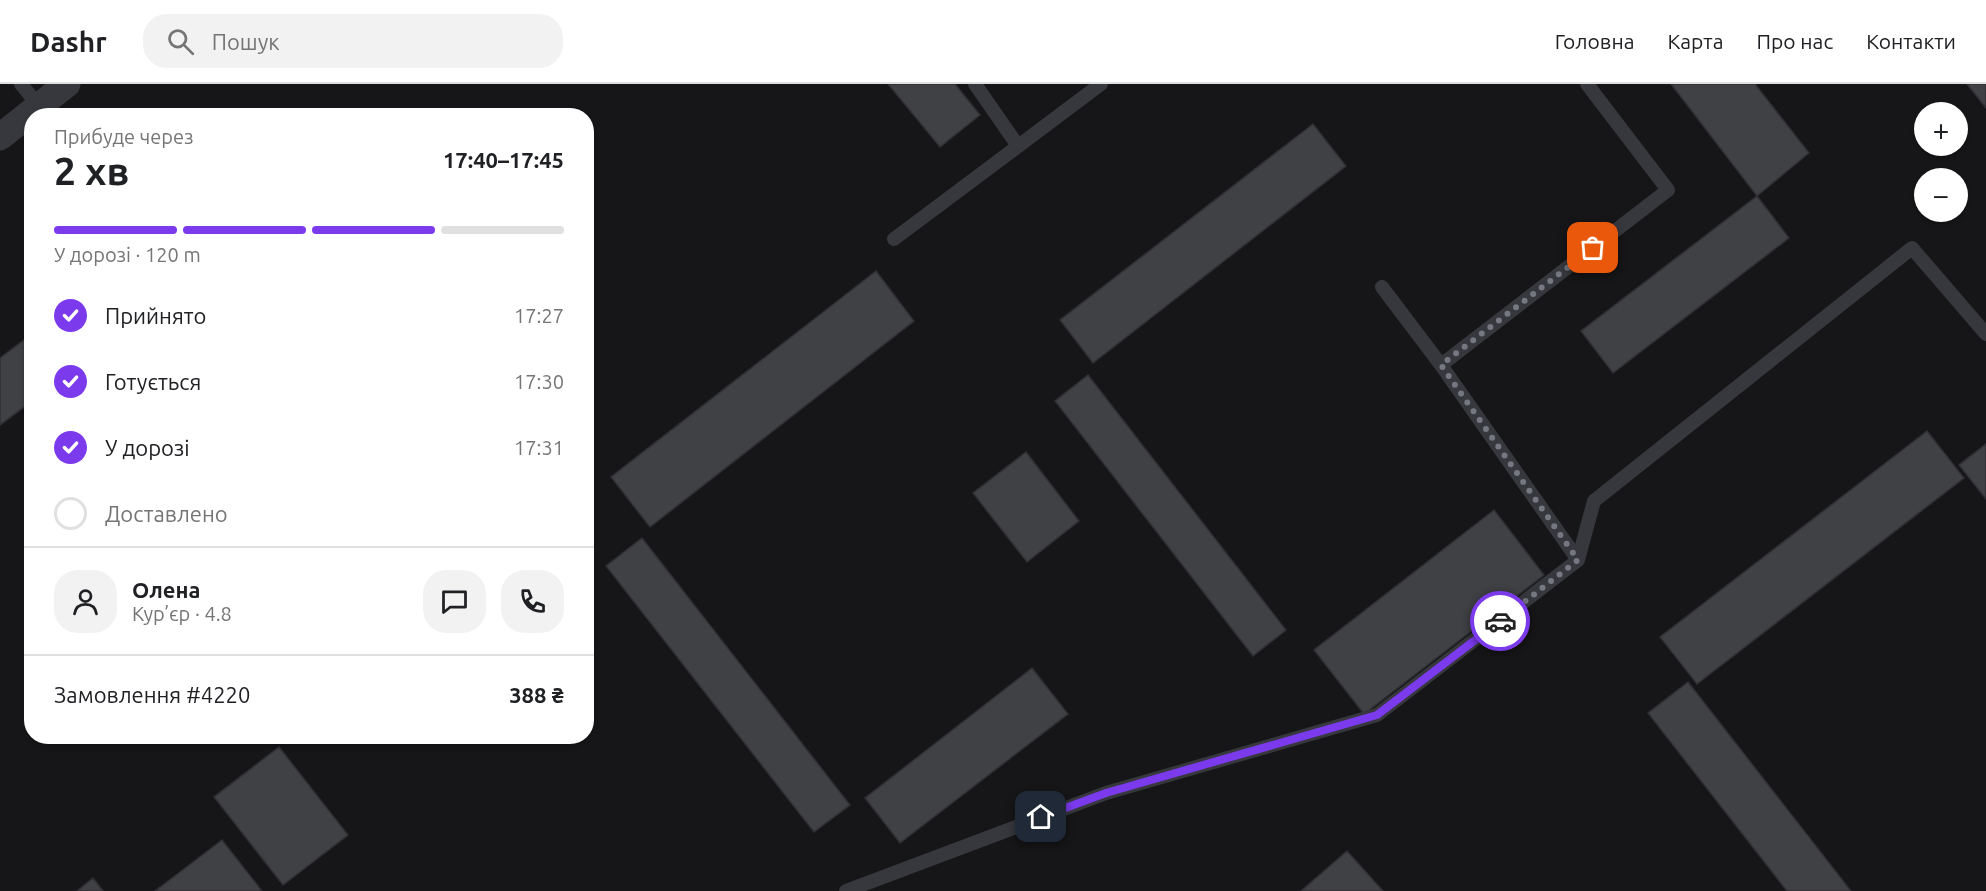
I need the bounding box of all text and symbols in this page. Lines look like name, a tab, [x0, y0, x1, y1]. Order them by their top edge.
search box	[143, 14, 563, 68]
icon: search	[164, 25, 197, 58]
text: Dashr	[30, 26, 107, 57]
text: Пошук	[212, 29, 280, 54]
text: Головна	[1555, 29, 1635, 53]
text: Карта	[1668, 29, 1723, 53]
text: Про нас	[1756, 29, 1833, 53]
text: Контакти	[1866, 29, 1956, 53]
map controls	[1914, 102, 1968, 222]
button: +	[1914, 102, 1968, 156]
text: Прибуде через	[54, 125, 194, 148]
text: 17:40–17:45	[443, 147, 564, 172]
text: 2 хв	[54, 149, 129, 192]
button: −	[1914, 168, 1968, 222]
pin	[1567, 222, 1618, 273]
icon: bag	[1576, 231, 1609, 264]
text: У дорозі · 120 m	[54, 243, 201, 266]
icon: check	[54, 299, 87, 332]
text: Прийнято	[105, 303, 206, 328]
text: 17:27	[514, 304, 564, 327]
icon: check	[54, 365, 87, 398]
text: Готується	[105, 369, 201, 394]
text: 17:30	[514, 370, 564, 393]
icon: check	[54, 431, 87, 464]
text: У дорозі	[105, 435, 190, 460]
text: 17:31	[514, 436, 564, 459]
text: Доставлено	[105, 501, 228, 526]
button: person	[54, 570, 117, 633]
button: chat	[423, 570, 486, 633]
button: phone	[501, 570, 564, 633]
text: Олена	[132, 577, 200, 602]
courier	[1470, 591, 1530, 651]
text: Кур’єр · 4.8	[132, 602, 232, 625]
icon: car	[1484, 605, 1517, 638]
text: Замовлення #4220	[54, 682, 250, 707]
text: 388 ₴	[509, 682, 564, 707]
pin	[1015, 791, 1066, 842]
icon: home	[1024, 800, 1057, 833]

